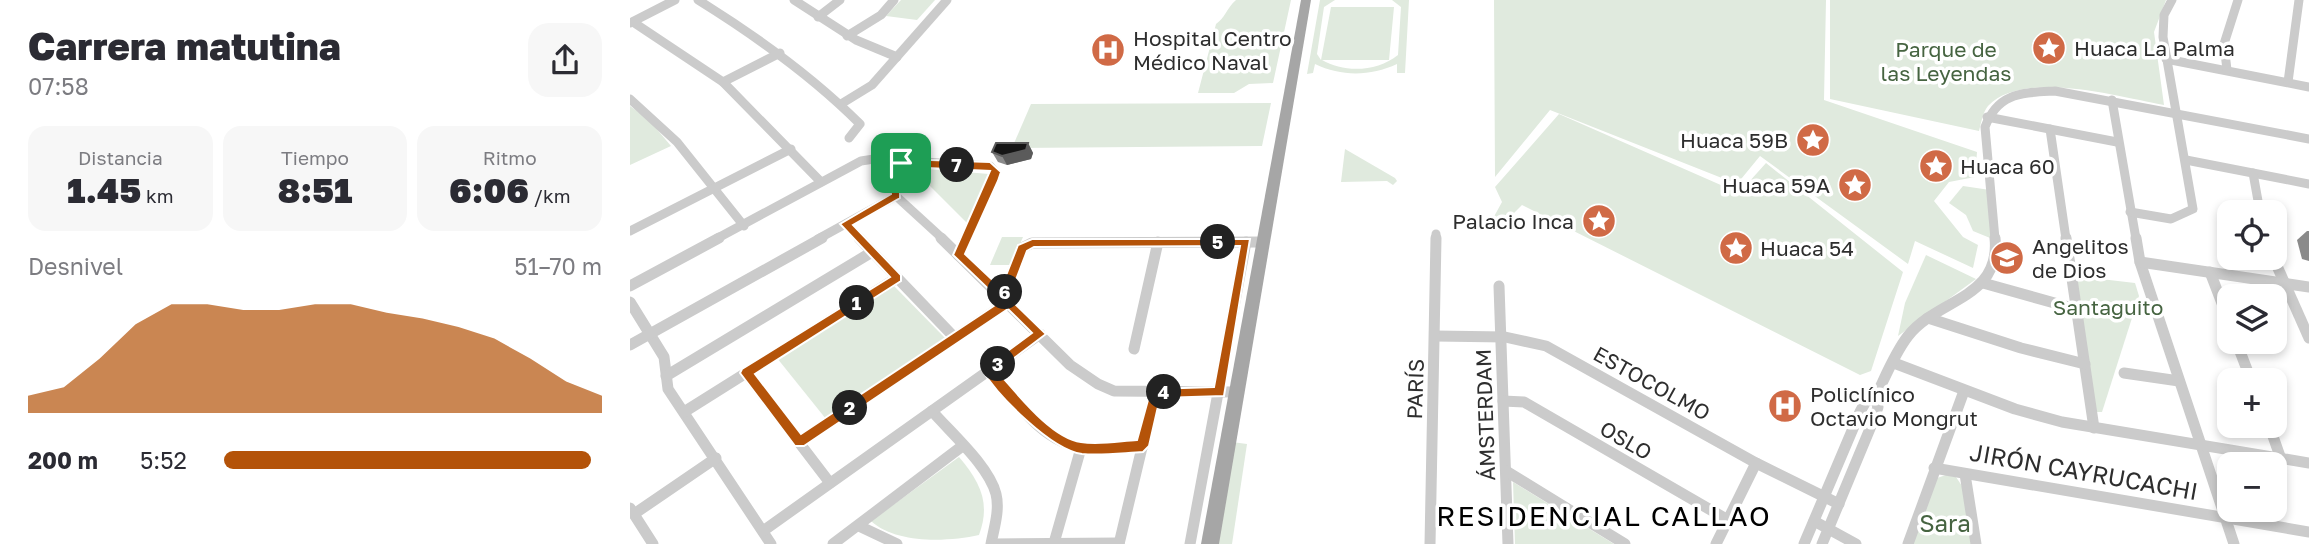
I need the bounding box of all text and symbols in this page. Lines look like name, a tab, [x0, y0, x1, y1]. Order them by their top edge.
text: Carrera matutina	[28, 23, 341, 68]
button: share	[528, 23, 602, 97]
place label: Hospital Centro Médico Naval	[1133, 25, 1292, 75]
place icon: Huaca La Palma	[2030, 29, 2068, 67]
hospital icon: Hospital Centro Médico Naval	[1089, 31, 1127, 69]
place label: Huaca La Palma	[2074, 35, 2235, 61]
park label: Parque de las Leyendas	[1881, 36, 2011, 86]
text: 07:58	[28, 72, 89, 100]
place icon: Huaca 59B	[1794, 121, 1832, 159]
place label: Huaca 59B	[1680, 127, 1788, 153]
pin	[871, 133, 931, 193]
icon: arrive	[882, 144, 920, 182]
text: Distancia	[78, 146, 163, 169]
text: Tiempo	[281, 146, 349, 169]
text: Ritmo	[483, 146, 537, 169]
place icon: Huaca 60	[1917, 147, 1955, 185]
pin: 7	[940, 148, 974, 182]
text: 7	[951, 153, 962, 176]
place label: Huaca 60	[1960, 153, 2055, 179]
place icon: Huaca 59A	[1836, 166, 1874, 204]
text: 1.45	[67, 169, 141, 211]
text: 8:51	[277, 169, 353, 211]
text: 6:06	[449, 169, 529, 211]
place label: Huaca 59A	[1722, 172, 1830, 198]
text: km	[141, 184, 174, 207]
text: /km	[529, 184, 570, 207]
map controls	[2217, 200, 2287, 522]
button: locate	[2217, 200, 2287, 270]
place icon: Palacio Inca	[1580, 202, 1618, 240]
place label: Palacio Inca	[1452, 208, 1574, 234]
pin: 5	[1200, 224, 1236, 260]
place icon: Huaca 54	[1717, 229, 1755, 267]
text: 5	[1212, 230, 1223, 253]
place label: Angelitos de Dios	[2032, 233, 2129, 283]
place label: Huaca 54	[1760, 235, 1854, 261]
school or university icon: Angelitos de Dios	[1988, 239, 2026, 277]
text: Desnivel	[28, 252, 123, 280]
text: 51–70 m	[514, 252, 602, 280]
pin: 6	[988, 274, 1022, 310]
text: 6	[998, 280, 1011, 303]
button: layers	[2217, 284, 2287, 354]
pin: 1	[840, 286, 874, 320]
text: 1	[852, 291, 861, 314]
park label: Santaguito	[2053, 294, 2163, 320]
street label: ESTOCOLMO	[1589, 340, 1715, 426]
pin: 3	[980, 346, 1016, 382]
street label: ÁMSTERDAM	[1470, 349, 1500, 481]
text: 3	[992, 352, 1003, 375]
street label: PARÍS	[1401, 358, 1429, 420]
button: +	[2217, 368, 2287, 438]
pin: 4	[1146, 374, 1182, 410]
text: 4	[1158, 380, 1169, 403]
place label: Policlínico Octavio Mongrut	[1810, 381, 1978, 431]
hospital icon: Policlínico Octavio Mongrut	[1766, 387, 1804, 425]
pin: 2	[832, 390, 868, 426]
text: 2	[844, 396, 855, 419]
street label: OSLO	[1595, 415, 1657, 465]
street label: JIRÓN CAYRUCACHI	[1968, 437, 2200, 505]
text: 200 m	[28, 446, 98, 474]
text: 5:52	[140, 446, 187, 474]
button: −	[2217, 452, 2287, 522]
district label: RESIDENCIAL CALLAO	[1436, 499, 1772, 532]
park label: Sara	[1919, 508, 1971, 537]

